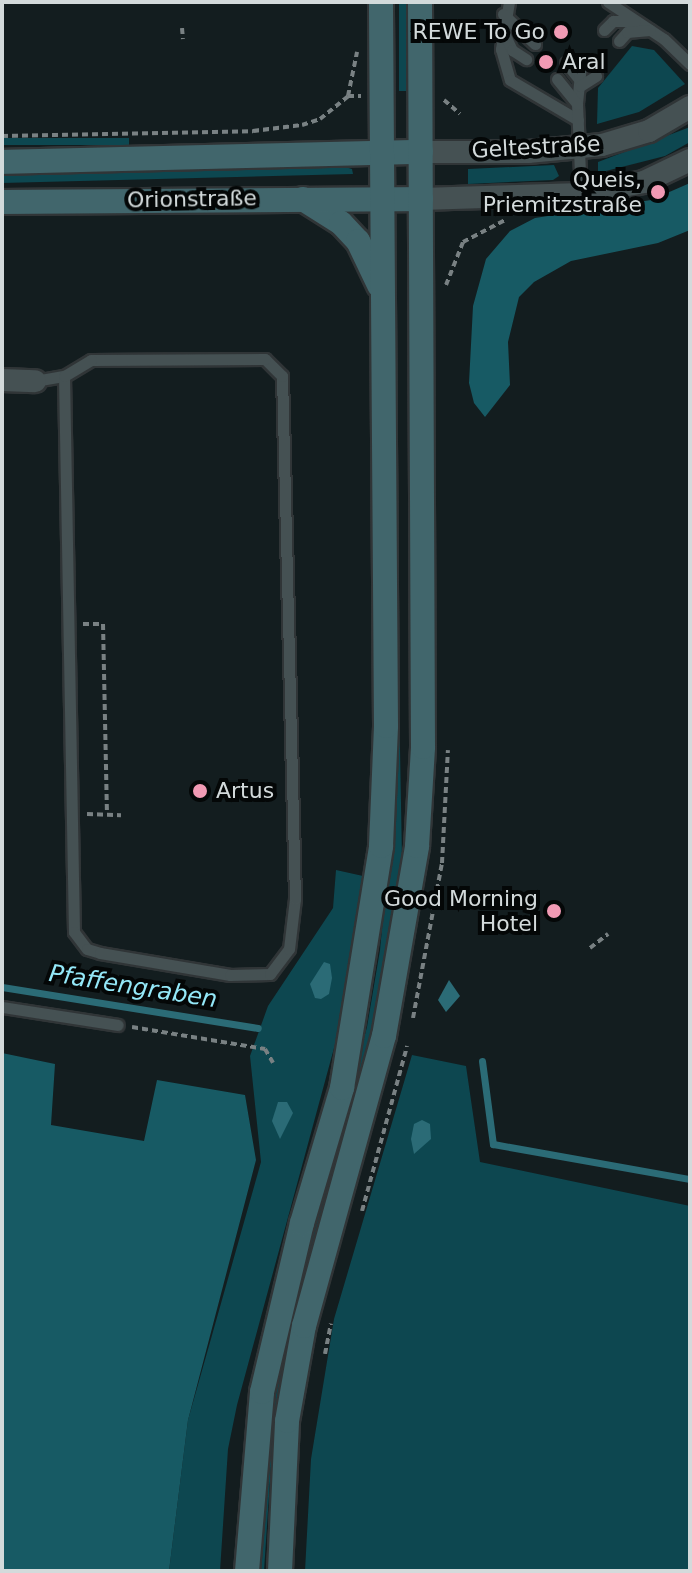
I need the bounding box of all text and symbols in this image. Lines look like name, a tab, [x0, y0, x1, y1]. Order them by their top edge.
place label: REWE To Go	[413, 19, 545, 45]
marker: REWE To Go	[552, 23, 570, 41]
place label: Aral	[562, 49, 606, 75]
marker: Aral	[537, 53, 555, 71]
street label: Geltestraße	[471, 130, 601, 164]
place label: Queis, Priemitzstraße	[483, 166, 642, 218]
marker: Queis, Priemitzstraße	[649, 183, 667, 201]
street label: Orionstraße	[127, 185, 257, 213]
place label: Artus	[216, 778, 274, 804]
marker: Artus	[191, 782, 209, 800]
place label: Good Morning Hotel	[384, 885, 538, 936]
marker: Good Morning Hotel	[545, 902, 563, 920]
water label: Pfaffengraben	[47, 959, 219, 1015]

